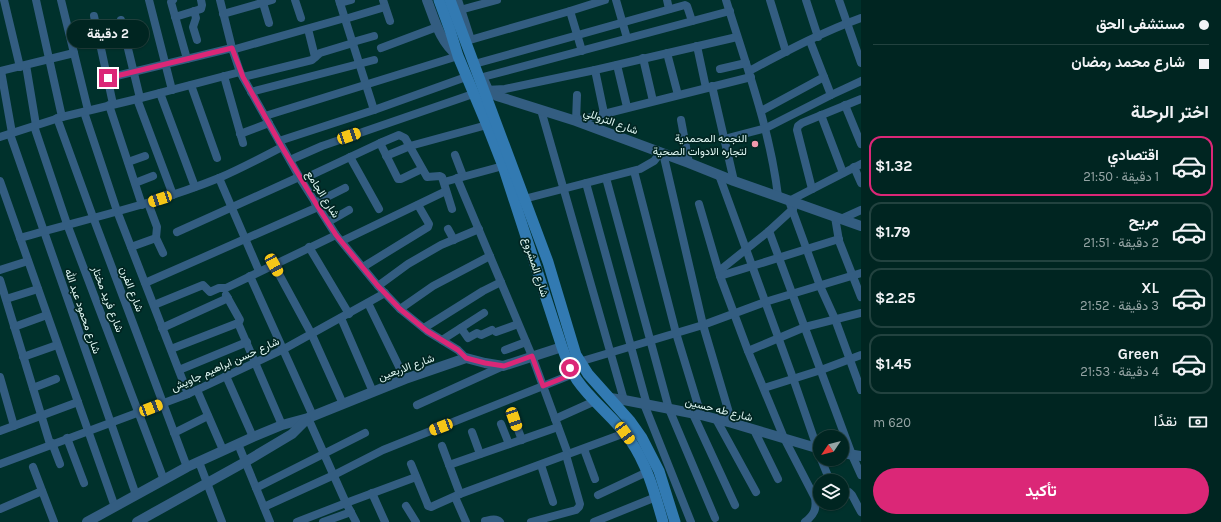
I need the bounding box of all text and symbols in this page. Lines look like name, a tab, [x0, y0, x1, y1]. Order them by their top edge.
text: مستشفى الحق	[1096, 15, 1185, 33]
callout: 2 دقيقة	[67, 20, 149, 48]
text: 2 دقيقة	[87, 26, 129, 41]
text: شارع محمد رمضان	[1071, 53, 1185, 71]
route end	[99, 69, 117, 87]
text: اختر الرحلة	[1131, 101, 1209, 123]
street label: شارع التروللي	[581, 106, 640, 140]
car	[336, 126, 362, 146]
place label: النجمه المحمدية لتجاره الادوات الصحية	[653, 132, 747, 158]
marker: النجمه المحمدية لتجاره الادوات الصحية	[750, 139, 760, 149]
text: اقتصادي	[1107, 146, 1159, 164]
icon: car	[1171, 148, 1207, 184]
text: $1.32	[875, 157, 912, 175]
street label: شارع الجامع	[302, 168, 342, 221]
text: 1 دقيقة · 21:50	[1083, 169, 1159, 184]
car	[147, 190, 173, 208]
text: مريح	[1129, 212, 1159, 230]
icon: car	[1171, 214, 1207, 250]
text: $1.79	[875, 223, 911, 241]
text: 2 دقيقة · 21:51	[1083, 235, 1159, 250]
street label: شارع المشروع	[519, 236, 551, 299]
car	[263, 252, 285, 278]
street label: شارع فريد مختار	[88, 263, 126, 335]
street label: شارع الفرن	[116, 265, 146, 314]
street label: شارع محمود عبد الله	[61, 267, 103, 356]
text: XL	[1141, 279, 1159, 297]
icon: car	[1171, 280, 1207, 316]
text: $2.25	[875, 289, 915, 307]
text: 3 دقيقة · 21:52	[1080, 298, 1159, 313]
street label: شارع حسن ابراهيم جاويش	[169, 335, 282, 395]
text: Green	[1118, 345, 1159, 363]
icon: car	[1171, 346, 1207, 382]
street label: شارع الاربعين	[376, 351, 437, 385]
text: $1.45	[875, 355, 912, 373]
route start	[561, 359, 579, 377]
text: 4 دقيقة · 21:53	[1080, 364, 1159, 379]
street label: شارع طه حسين	[683, 395, 754, 425]
car	[138, 398, 164, 418]
car	[504, 406, 524, 432]
icon: cash	[1187, 411, 1209, 433]
text: نقدًا	[1154, 412, 1177, 430]
text: 620 m	[873, 415, 911, 430]
car	[428, 417, 454, 437]
car	[613, 420, 637, 446]
north arrow	[813, 430, 849, 466]
map controls	[813, 430, 849, 510]
button: تأكيد	[873, 468, 1209, 514]
button: layers	[813, 474, 849, 510]

